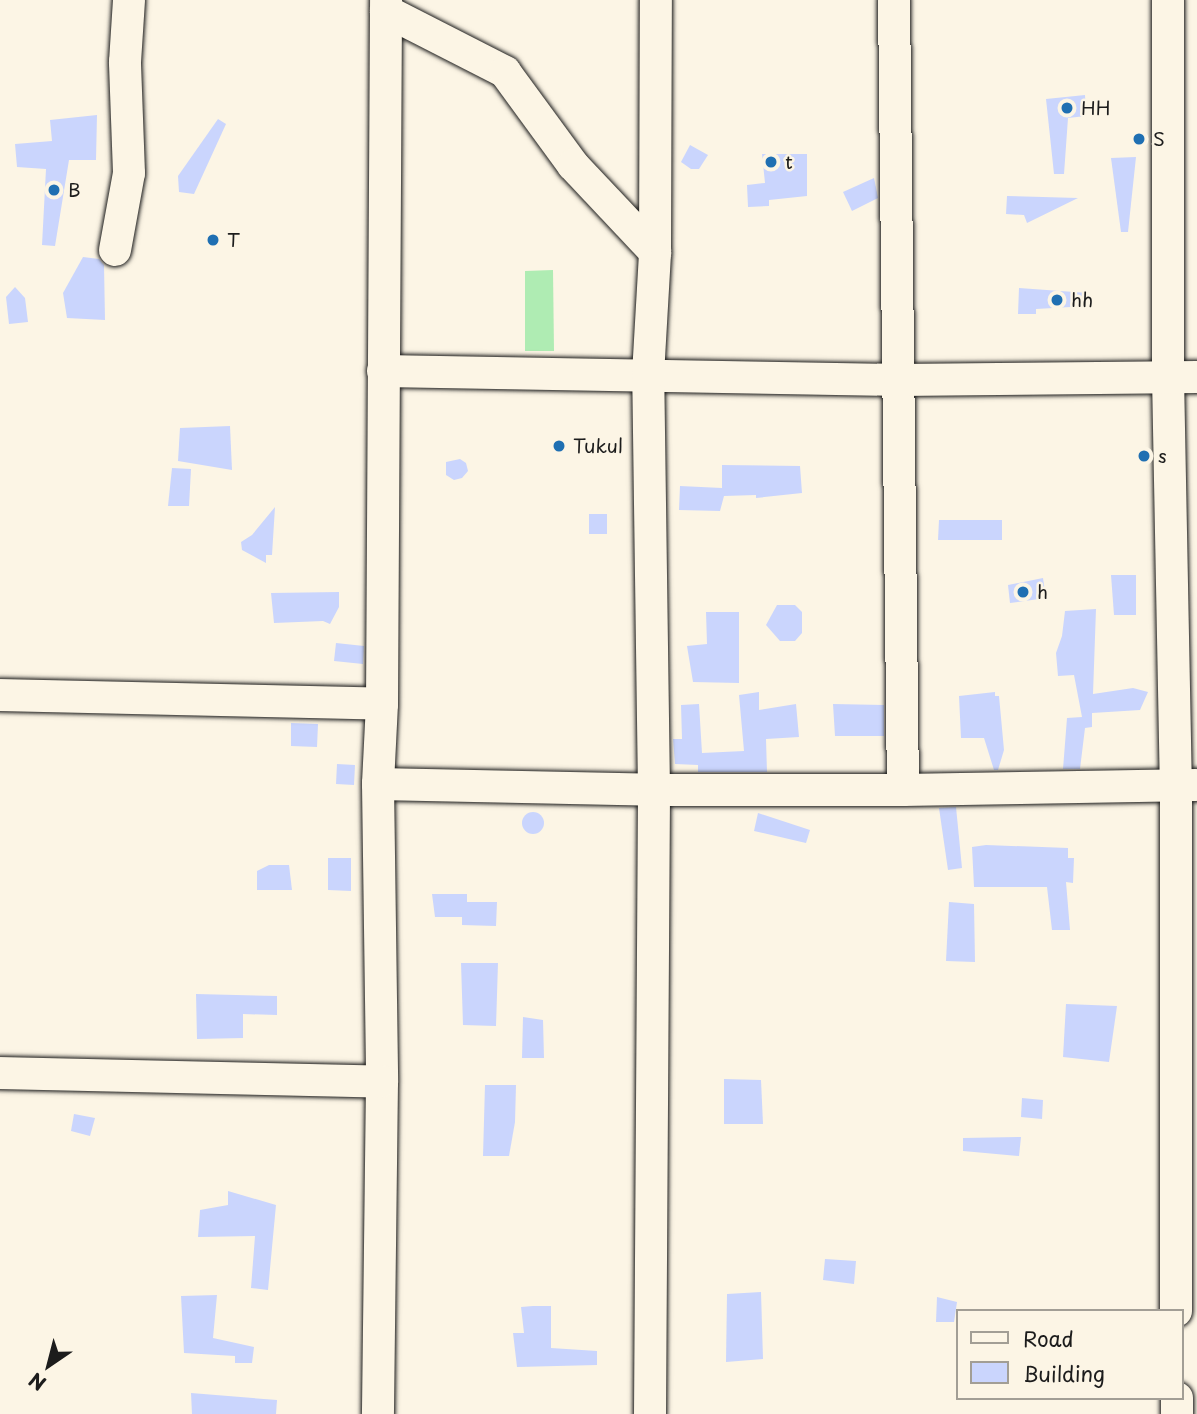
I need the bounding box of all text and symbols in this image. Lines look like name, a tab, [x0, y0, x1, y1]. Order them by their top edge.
place label: HH	[1081, 97, 1110, 119]
marker: HH	[1059, 100, 1075, 116]
place label: S	[1153, 128, 1165, 150]
marker: S	[1131, 131, 1147, 147]
place label: t	[785, 151, 793, 173]
marker: t	[763, 154, 779, 170]
place label: B	[68, 179, 81, 201]
marker: B	[46, 182, 62, 198]
place label: T	[227, 229, 240, 251]
marker: T	[205, 232, 221, 248]
place label: hh	[1071, 289, 1093, 311]
marker: hh	[1049, 292, 1065, 308]
place label: Tukul	[573, 435, 623, 457]
marker: Tukul	[551, 438, 567, 454]
place label: s	[1158, 445, 1167, 467]
marker: s	[1136, 448, 1152, 464]
place label: h	[1037, 581, 1048, 603]
marker: h	[1015, 584, 1031, 600]
legend	[956, 1309, 1183, 1400]
text: Road	[1023, 1322, 1074, 1354]
north arrow	[14, 1330, 84, 1400]
text: Building	[1023, 1357, 1105, 1389]
text: N	[23, 1366, 51, 1398]

